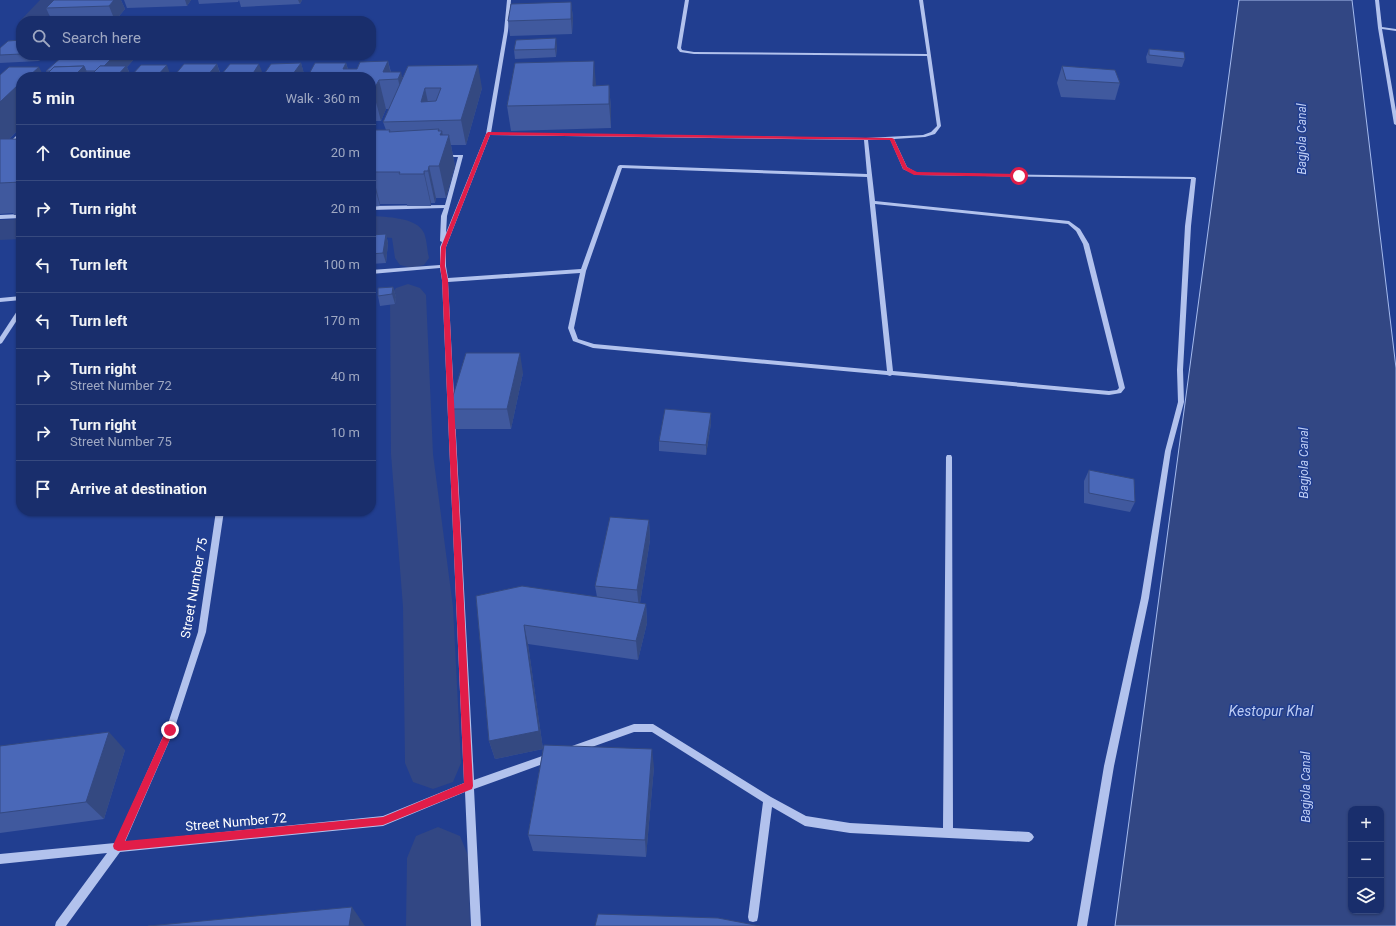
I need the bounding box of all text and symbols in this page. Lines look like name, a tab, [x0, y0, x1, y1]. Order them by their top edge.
search box	[16, 16, 376, 60]
icon: search	[30, 27, 52, 49]
text: Search here	[62, 29, 141, 47]
text: 5 min	[32, 88, 75, 108]
text: Walk · 360 m	[285, 91, 360, 106]
water label: Bagjola Canal	[1295, 103, 1309, 175]
icon: ahead	[32, 142, 54, 164]
text: Continue	[70, 144, 131, 162]
text: 20 m	[331, 145, 360, 160]
route start	[1010, 167, 1028, 185]
icon: right	[32, 198, 54, 220]
text: Turn right	[70, 200, 136, 218]
text: 20 m	[331, 201, 360, 216]
icon: left	[32, 254, 54, 276]
text: Turn left	[70, 256, 127, 274]
text: 100 m	[323, 257, 360, 272]
icon: left	[32, 310, 54, 332]
text: Turn left	[70, 312, 127, 330]
text: 170 m	[323, 313, 360, 328]
text: Turn right	[70, 360, 136, 378]
icon: right	[32, 366, 54, 388]
text: 40 m	[331, 369, 360, 384]
text: Street Number 72	[70, 378, 172, 393]
text: Turn right	[70, 416, 136, 434]
icon: right	[32, 422, 54, 444]
text: 10 m	[331, 425, 360, 440]
water label: Bagjola Canal	[1297, 427, 1311, 499]
text: Street Number 75	[70, 434, 172, 449]
icon: arrive	[32, 478, 54, 500]
text: Arrive at destination	[70, 480, 207, 498]
street label: Street Number 75	[178, 537, 210, 639]
water label: Kestopur Khal	[1229, 703, 1314, 719]
route end	[161, 721, 179, 739]
water label: Bagjola Canal	[1299, 751, 1313, 823]
map controls	[1348, 806, 1384, 914]
button: +	[1348, 806, 1384, 842]
street label: Street Number 72	[185, 810, 287, 834]
button: −	[1348, 842, 1384, 878]
button: layers	[1348, 878, 1384, 914]

